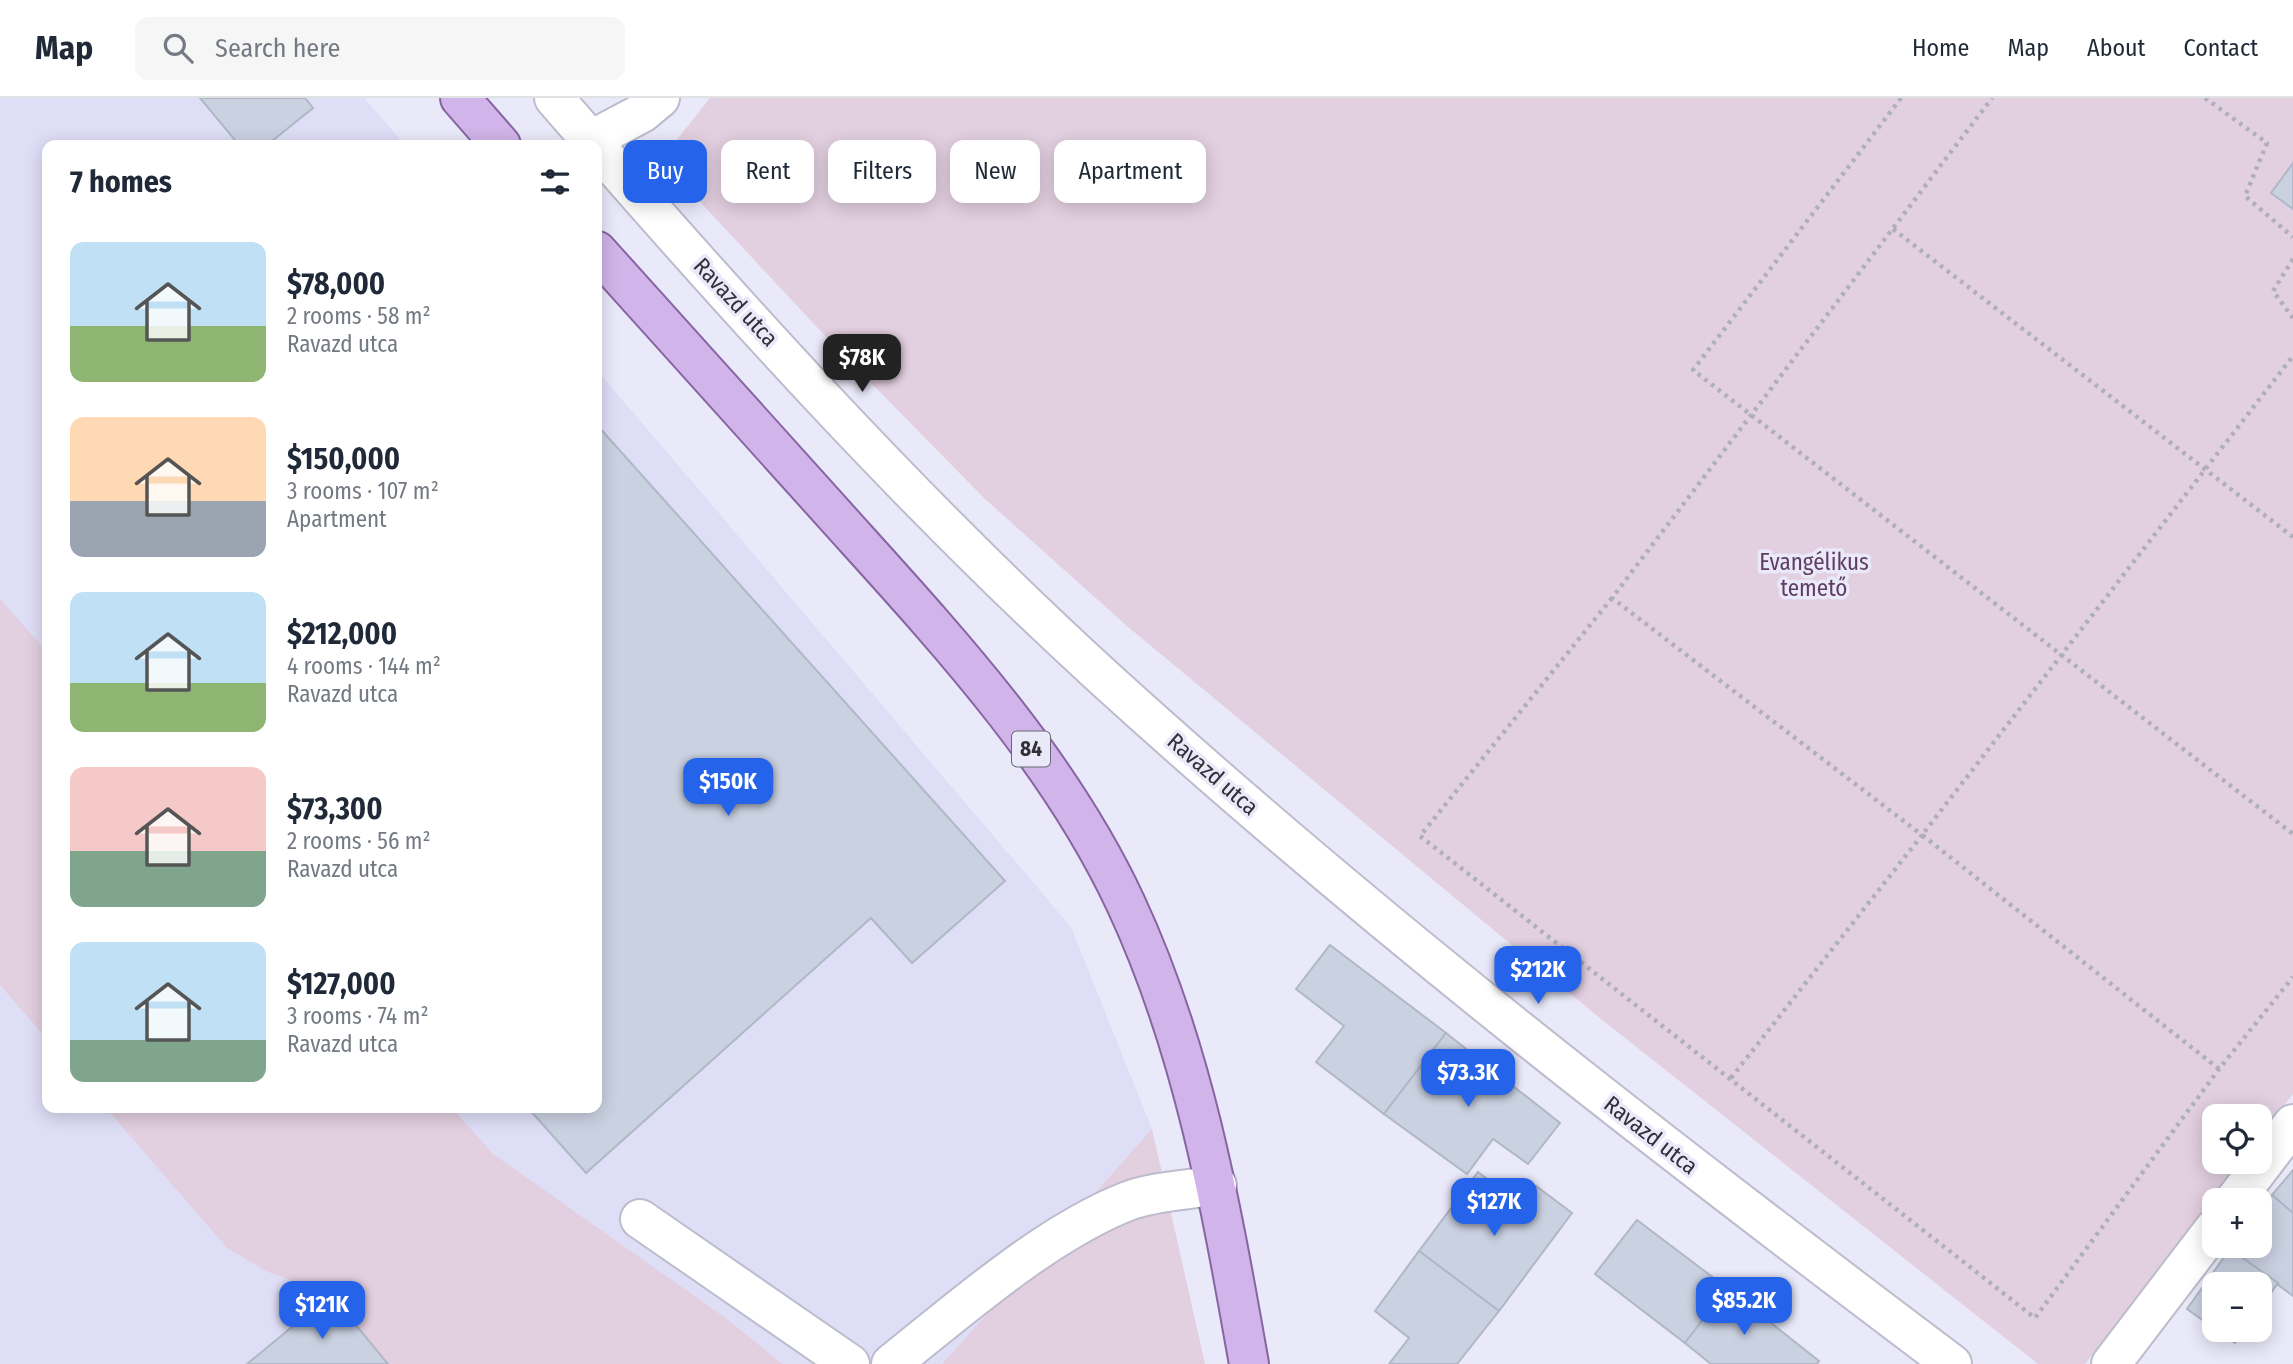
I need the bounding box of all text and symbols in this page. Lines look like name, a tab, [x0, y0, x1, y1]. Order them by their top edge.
search box	[135, 17, 625, 80]
text: Map	[35, 28, 93, 68]
icon: search	[159, 29, 197, 67]
text: Search here	[215, 33, 340, 64]
text: Home	[1912, 34, 1969, 62]
text: Map	[2007, 34, 2049, 62]
text: About	[2087, 34, 2145, 62]
text: Contact	[2183, 34, 2258, 62]
chip: Buy	[623, 140, 707, 203]
chip: Rent	[721, 140, 814, 203]
chip: Filters	[828, 140, 936, 203]
chip: New	[950, 140, 1040, 203]
chip: Apartment	[1054, 140, 1206, 203]
icon: filters	[536, 163, 574, 201]
text: 7 homes	[70, 164, 172, 200]
street label: Ravazd utca	[688, 252, 784, 352]
text: $78,000	[287, 266, 385, 302]
icon: home	[126, 270, 210, 354]
text: 2 rooms · 58 m²	[287, 302, 431, 330]
text: Ravazd utca	[287, 330, 398, 358]
pin: $78K	[821, 334, 903, 394]
text: $78K	[839, 343, 885, 371]
text: $150,000	[287, 441, 400, 477]
icon: home	[126, 445, 210, 529]
text: 3 rooms · 107 m²	[287, 477, 439, 505]
text: Apartment	[287, 505, 387, 533]
park label: Evangélikus temető	[1759, 548, 1869, 602]
text: $212,000	[287, 616, 397, 652]
icon: home	[126, 620, 210, 704]
text: 4 rooms · 144 m²	[287, 652, 441, 680]
text: Ravazd utca	[287, 680, 398, 708]
street label: Ravazd utca	[1162, 727, 1264, 821]
road number: 84	[1012, 732, 1050, 766]
pin: $150K	[679, 758, 777, 818]
text: $150K	[699, 767, 757, 795]
text: $73,300	[287, 791, 383, 827]
icon: home	[126, 795, 210, 879]
text: 2 rooms · 56 m²	[287, 827, 431, 855]
text: Ravazd utca	[287, 855, 398, 883]
pin: $212K	[1489, 946, 1587, 1006]
text: $212K	[1510, 955, 1566, 983]
text: $127,000	[287, 966, 396, 1002]
icon: home	[126, 970, 210, 1054]
text: 3 rooms · 74 m²	[287, 1002, 429, 1030]
text: Ravazd utca	[287, 1030, 398, 1058]
pin: $73.3K	[1411, 1049, 1525, 1109]
text: $73.3K	[1437, 1058, 1499, 1086]
street label: Ravazd utca	[1599, 1090, 1703, 1180]
map controls	[2202, 1104, 2272, 1342]
button: locate	[2202, 1104, 2272, 1174]
pin: $127K	[1445, 1178, 1543, 1238]
text: $127K	[1467, 1187, 1521, 1215]
button: +	[2202, 1188, 2272, 1258]
button: −	[2202, 1272, 2272, 1342]
pin: $85.2K	[1687, 1278, 1801, 1337]
pin: $121K	[273, 1282, 371, 1341]
text: $85.2K	[1712, 1286, 1776, 1314]
text: $121K	[295, 1290, 349, 1318]

